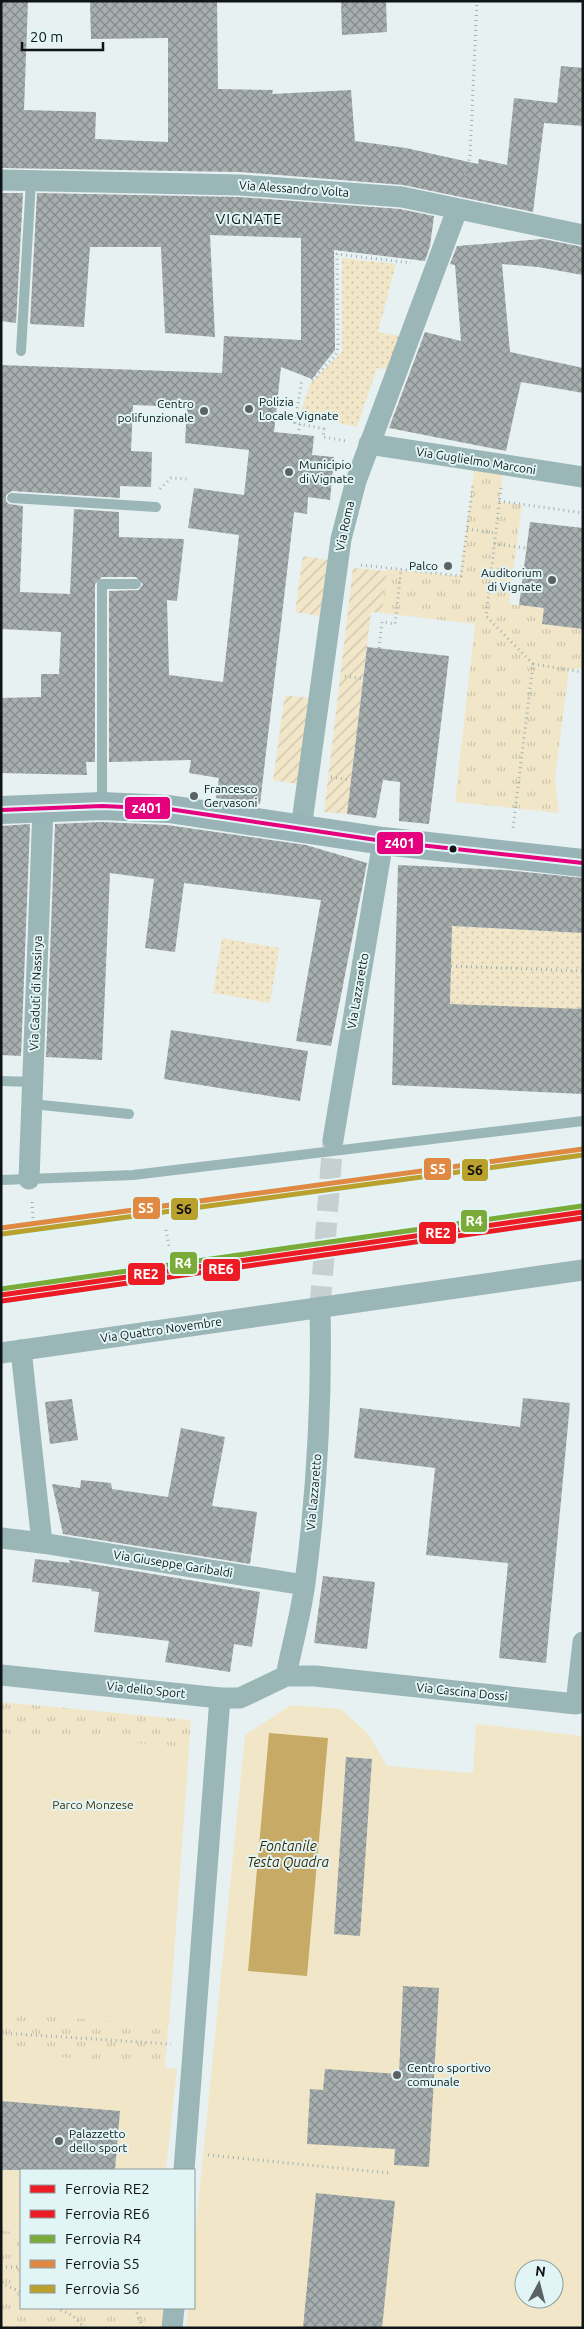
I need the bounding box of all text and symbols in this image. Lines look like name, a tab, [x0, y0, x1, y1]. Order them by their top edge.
scale bar	[22, 20, 104, 52]
text: 20 m	[30, 28, 63, 45]
street label: Via Alessandro Volta	[239, 178, 350, 199]
district label: VIGNATE	[216, 210, 282, 227]
place label: Polizia Locale Vignate	[259, 395, 339, 422]
place label: Centro polifunzionale	[117, 397, 194, 424]
marker: Polizia Locale Vignate	[243, 403, 255, 415]
marker: Centro polifunzionale	[198, 405, 210, 417]
street label: Via Guglielmo Marconi	[415, 445, 537, 476]
place label: Municipio di Vignate	[299, 458, 354, 485]
marker: Municipio di Vignate	[283, 466, 295, 478]
street label: Via Roma	[333, 500, 356, 552]
place label: Palco	[409, 559, 438, 572]
marker: Palco	[442, 560, 454, 572]
place label: Auditorium di Vignate	[481, 566, 542, 593]
marker: Auditorium di Vignate	[546, 574, 558, 586]
place label: Francesco Gervasoni	[204, 782, 258, 809]
marker: Francesco Gervasoni	[188, 790, 200, 802]
line badge: z401	[124, 796, 171, 820]
text: z401	[132, 800, 162, 816]
line badge: z401	[376, 831, 424, 855]
text: z401	[385, 835, 415, 851]
unlabelled marker	[448, 844, 458, 854]
street label: Via Caduti di Nassirya	[27, 935, 44, 1051]
street label: Via Lazzaretto	[344, 952, 371, 1030]
line badge: S5	[423, 1157, 452, 1181]
line badge: S6	[461, 1158, 489, 1182]
text: S5	[430, 1161, 446, 1177]
text: S6	[467, 1162, 483, 1178]
line badge: S5	[132, 1196, 161, 1220]
line badge: S6	[170, 1197, 199, 1221]
text: S5	[138, 1200, 154, 1216]
text: S6	[176, 1201, 192, 1217]
line badge: R4	[460, 1209, 488, 1233]
text: R4	[465, 1213, 483, 1229]
line badge: RE2	[418, 1221, 457, 1245]
text: RE2	[425, 1225, 451, 1241]
line badge: R4	[169, 1251, 198, 1275]
text: R4	[174, 1255, 192, 1271]
line badge: RE6	[202, 1258, 241, 1282]
text: RE6	[208, 1261, 234, 1277]
line badge: RE2	[127, 1262, 166, 1286]
text: RE2	[133, 1266, 159, 1282]
street label: Via Quattro Novembre	[99, 1315, 222, 1344]
street label: Via Lazzaretto	[304, 1453, 323, 1531]
street label: Via Giuseppe Garibaldi	[112, 1548, 234, 1579]
street label: Via dello Sport	[106, 1679, 186, 1700]
street label: Via Cascina Dossi	[416, 1680, 508, 1703]
park label: Parco Monzese	[52, 1798, 134, 1811]
water label: Fontanile Testa Quadra	[247, 1838, 330, 1871]
place label: Centro sportivo comunale	[407, 2061, 491, 2088]
marker: Centro sportivo comunale	[391, 2069, 403, 2081]
place label: Palazzetto dello sport	[69, 2127, 127, 2154]
marker: Palazzetto dello sport	[53, 2135, 65, 2147]
legend	[20, 2169, 195, 2309]
text: Ferrovia RE2	[65, 2180, 150, 2197]
text: Ferrovia RE6	[65, 2205, 150, 2222]
text: Ferrovia R4	[65, 2230, 141, 2247]
text: Ferrovia S5	[65, 2255, 140, 2272]
north arrow	[514, 2259, 564, 2309]
text: N	[534, 2263, 547, 2280]
text: Ferrovia S6	[65, 2280, 140, 2297]

